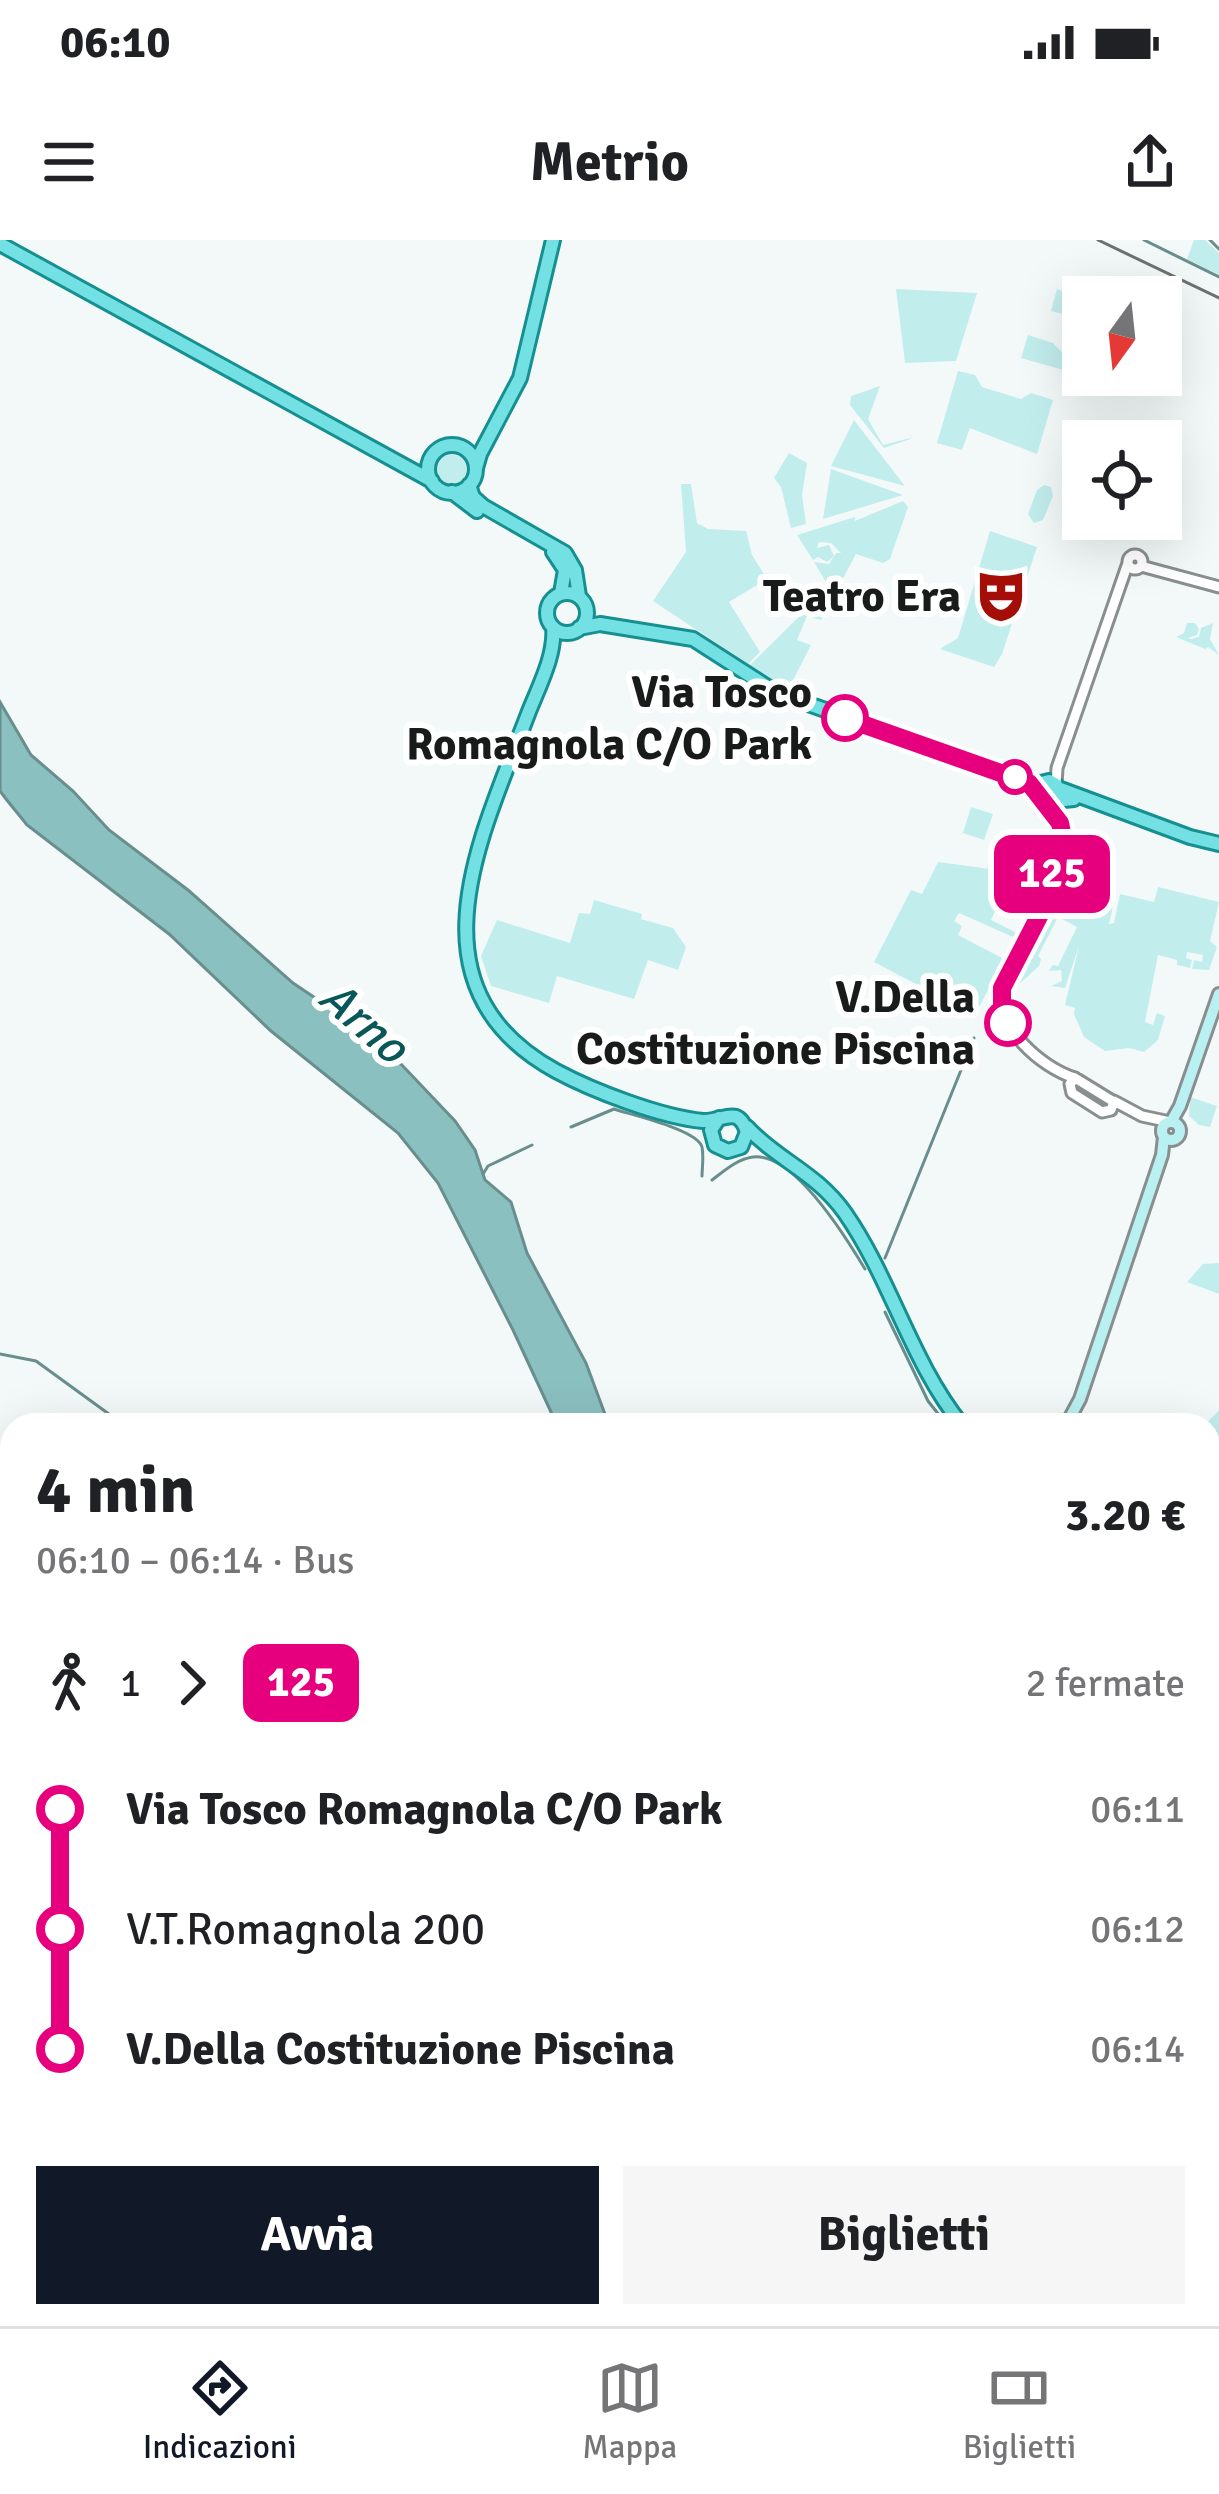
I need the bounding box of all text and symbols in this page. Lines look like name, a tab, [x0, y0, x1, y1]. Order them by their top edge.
text: 06:10	[60, 15, 170, 70]
icon: menu	[36, 129, 102, 195]
text: Metrio	[530, 129, 689, 196]
icon: share	[1117, 129, 1183, 195]
north arrow	[1062, 276, 1182, 396]
map controls	[1062, 276, 1182, 540]
button: locate	[1062, 420, 1182, 540]
theatre icon: Teatro Era	[972, 567, 1030, 625]
place label: Teatro Era	[763, 569, 961, 624]
place label: Via Tosco Romagnola C/O Park	[406, 665, 812, 772]
marker: Via Tosco Romagnola C/O Park	[823, 696, 867, 740]
unlabelled marker	[999, 761, 1031, 793]
line badge: 125	[983, 835, 1121, 913]
text: 125	[1018, 848, 1086, 899]
water label: Arno	[308, 968, 422, 1078]
place label: V.Della Costituzione Piscina	[576, 970, 975, 1077]
marker: V.Della Costituzione Piscina	[986, 1001, 1030, 1045]
text: 4 min	[36, 1450, 195, 1531]
text: 3.20 €	[1065, 1488, 1185, 1543]
text: 06:10 – 06:14 · Bus	[36, 1536, 354, 1584]
icon: walk	[36, 1650, 102, 1716]
icon: forward	[159, 1650, 225, 1716]
text: 125	[267, 1657, 335, 1708]
text: 1	[120, 1659, 141, 1707]
text: 2 fermate	[1026, 1659, 1185, 1707]
text: Via Tosco Romagnola C/O Park	[126, 1782, 722, 1837]
text: 06:11	[1090, 1785, 1185, 1833]
text: V.T.Romagnola 200	[126, 1902, 485, 1957]
text: 06:12	[1090, 1905, 1185, 1953]
text: V.Della Costituzione Piscina	[126, 2022, 675, 2077]
text: 06:14	[1090, 2025, 1185, 2073]
button: Avvia	[36, 2166, 599, 2304]
button: Biglietti	[623, 2166, 1185, 2304]
tab: Indicazioni	[143, 2355, 297, 2468]
tab: Mappa	[582, 2355, 677, 2468]
tab: Biglietti	[963, 2355, 1076, 2468]

